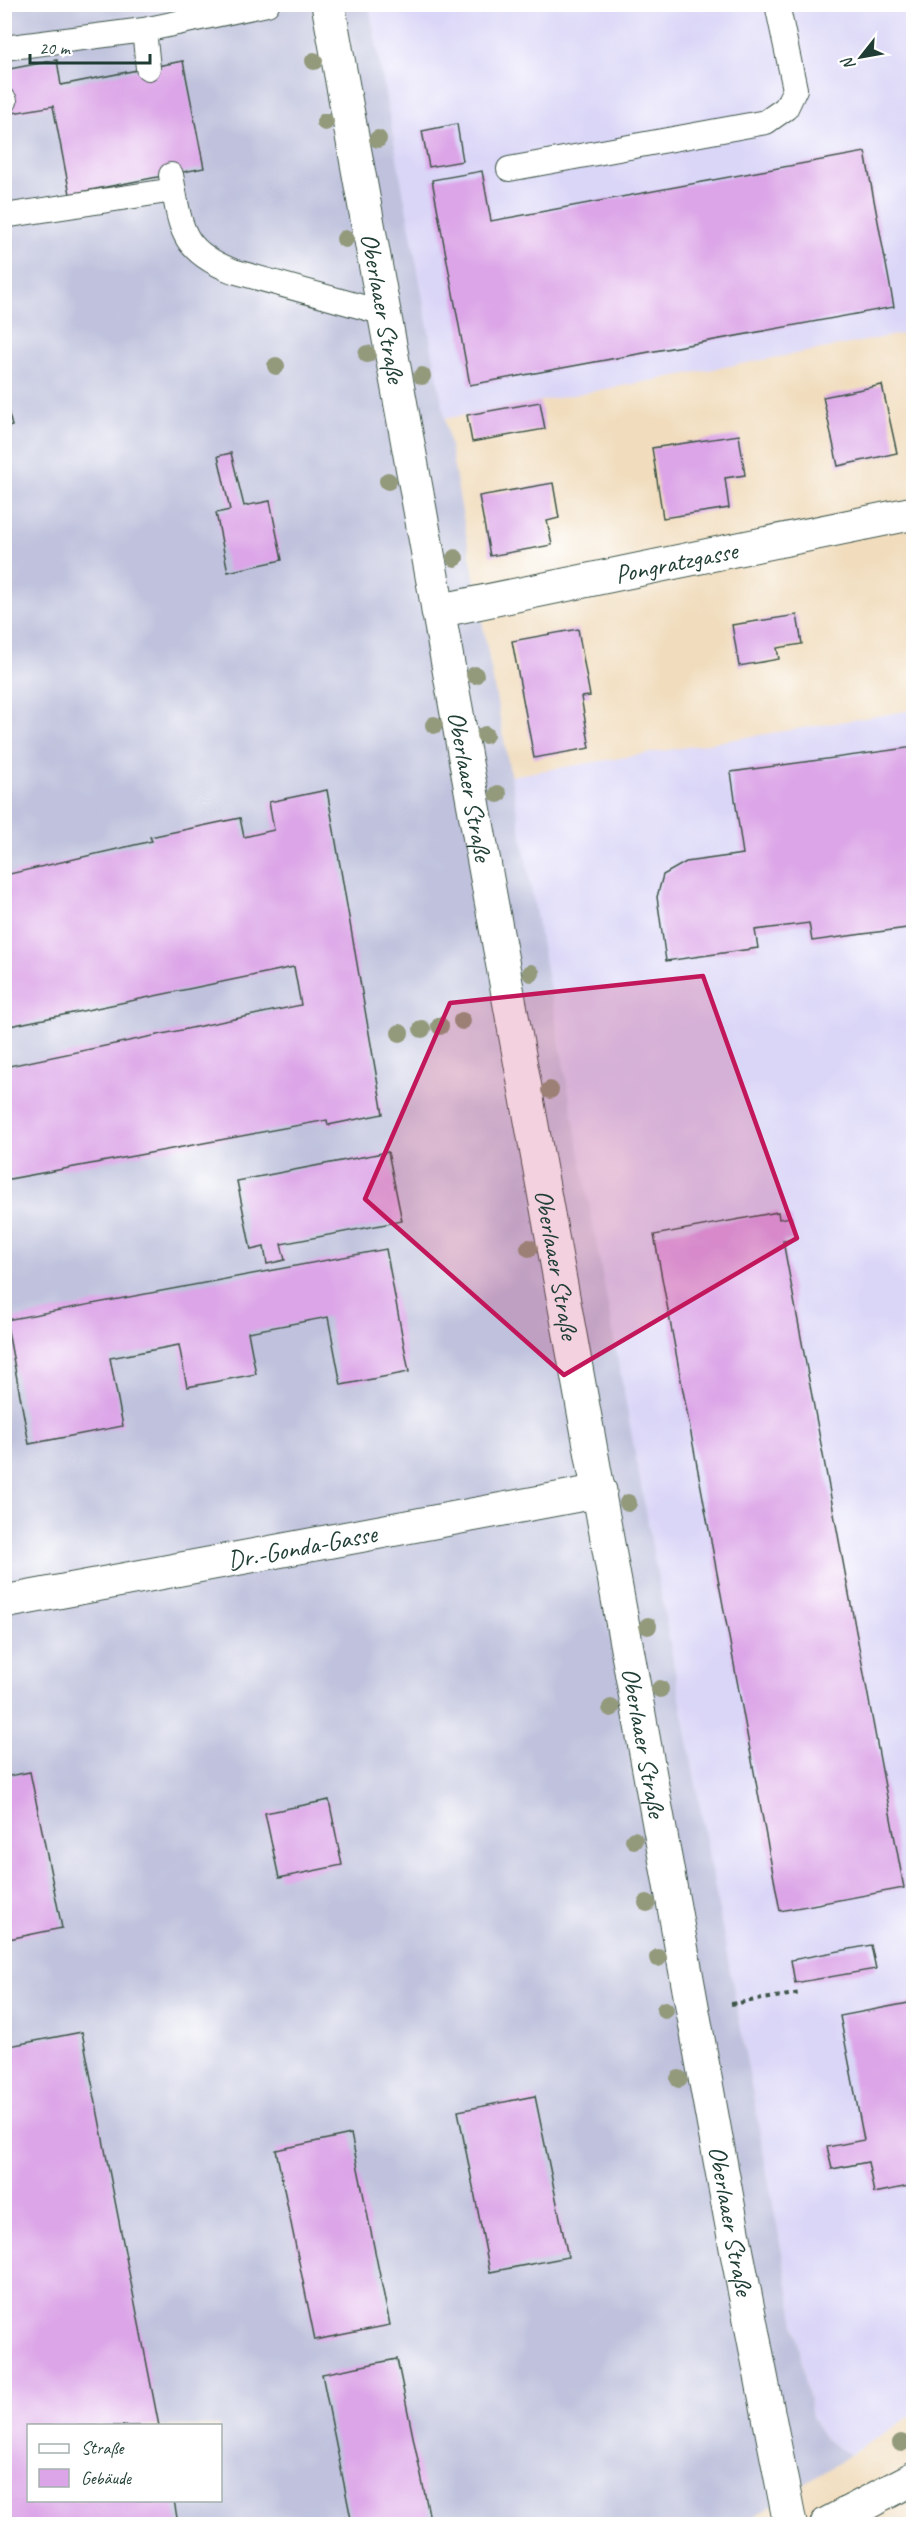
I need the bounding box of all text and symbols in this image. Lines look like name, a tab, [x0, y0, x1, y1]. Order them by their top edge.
scale bar	[30, 27, 150, 65]
north arrow	[831, 27, 891, 87]
text: 20 m	[39, 37, 72, 59]
text: N	[836, 52, 860, 74]
street label: Oberlaaer Straße	[353, 231, 413, 388]
street label: Pongratzgasse	[612, 533, 743, 591]
street label: Oberlaaer Straße	[440, 709, 500, 866]
street label: Oberlaaer Straße	[527, 1187, 587, 1344]
street label: Dr.-Gonda-Gasse	[225, 1517, 381, 1577]
street label: Oberlaaer Straße	[614, 1665, 674, 1823]
street label: Oberlaaer Straße	[701, 2143, 761, 2301]
legend	[27, 2424, 222, 2502]
text: Straße	[81, 2437, 125, 2459]
text: Gebäude	[81, 2467, 132, 2489]

